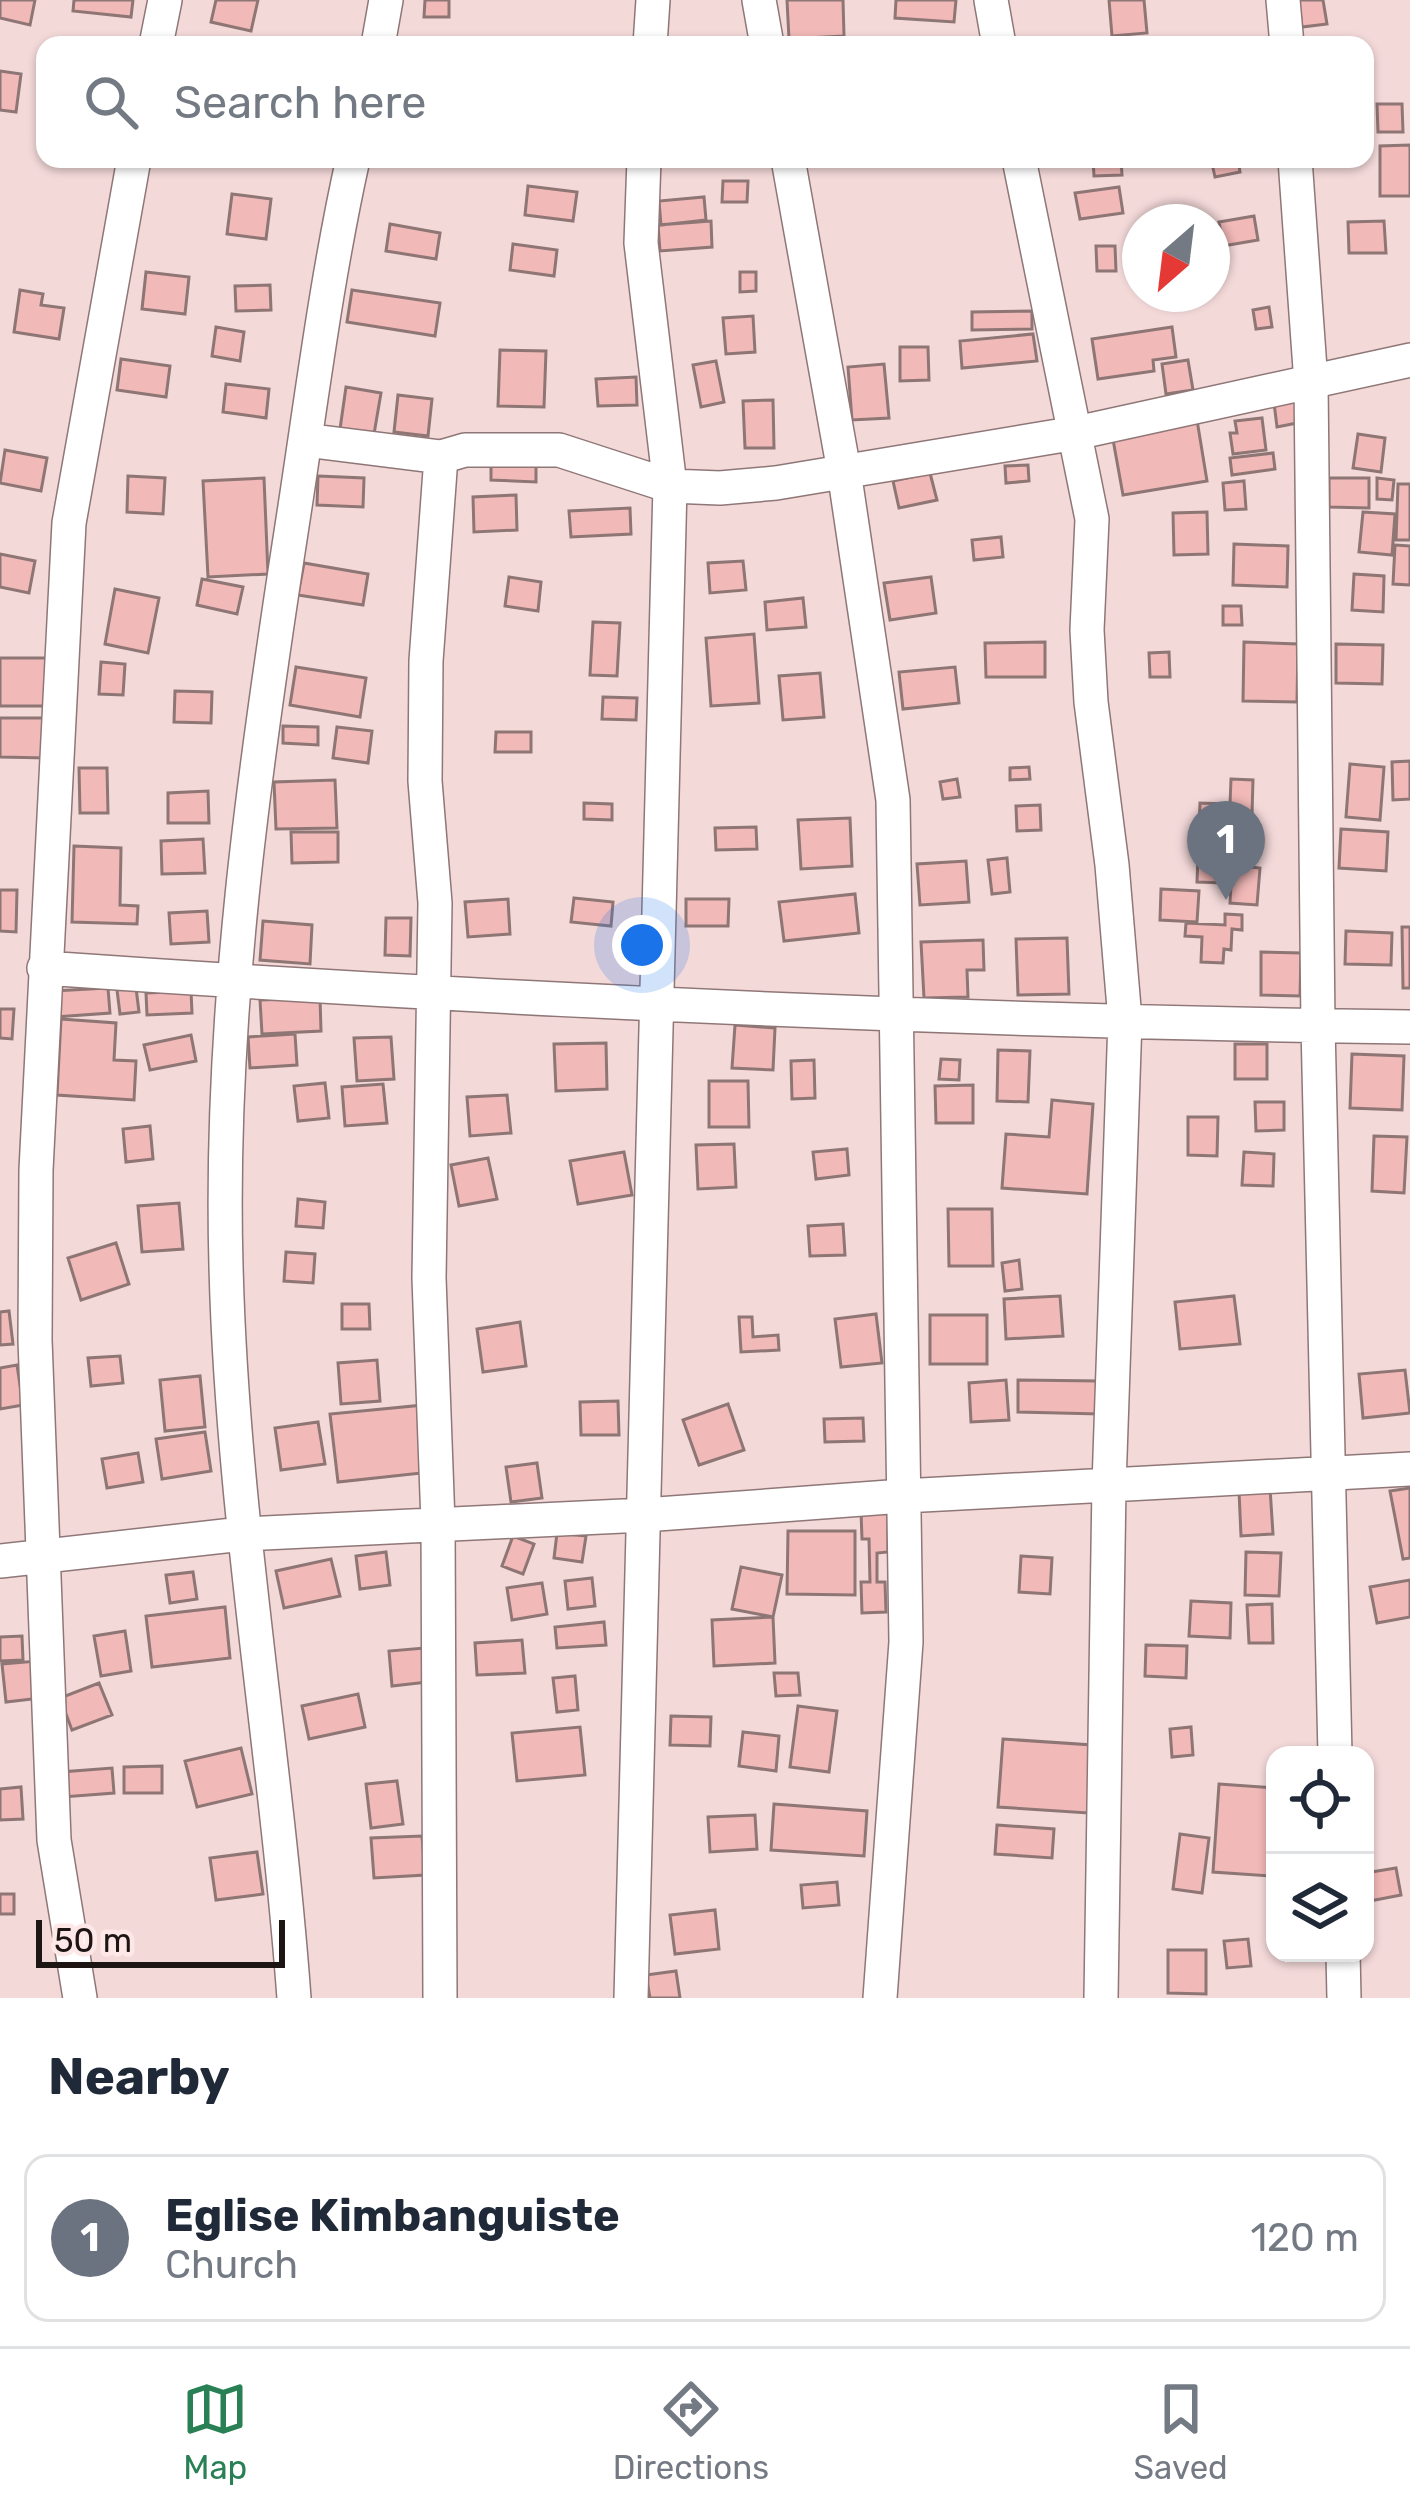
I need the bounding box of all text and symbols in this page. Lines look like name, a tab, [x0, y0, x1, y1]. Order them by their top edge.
search box	[36, 36, 1374, 168]
icon: search	[78, 69, 144, 135]
text: Search here	[174, 76, 426, 129]
north arrow	[1122, 204, 1230, 312]
pin: 1	[1187, 801, 1265, 900]
your location	[612, 915, 672, 975]
map controls	[1266, 1746, 1374, 1962]
button: locate	[1266, 1746, 1374, 1854]
button: layers	[1266, 1854, 1374, 1962]
scale bar	[36, 1914, 285, 1967]
text: 50 m	[54, 1921, 132, 1960]
text: Nearby	[48, 2046, 230, 2107]
text: Eglise Kimbanguiste	[165, 2189, 620, 2242]
text: 1	[80, 2215, 100, 2261]
text: 120 m	[1250, 2215, 1359, 2261]
text: Church	[165, 2242, 298, 2288]
tab: Map	[182, 2376, 248, 2487]
tab: Directions	[613, 2376, 769, 2487]
tab: Saved	[1134, 2376, 1228, 2487]

